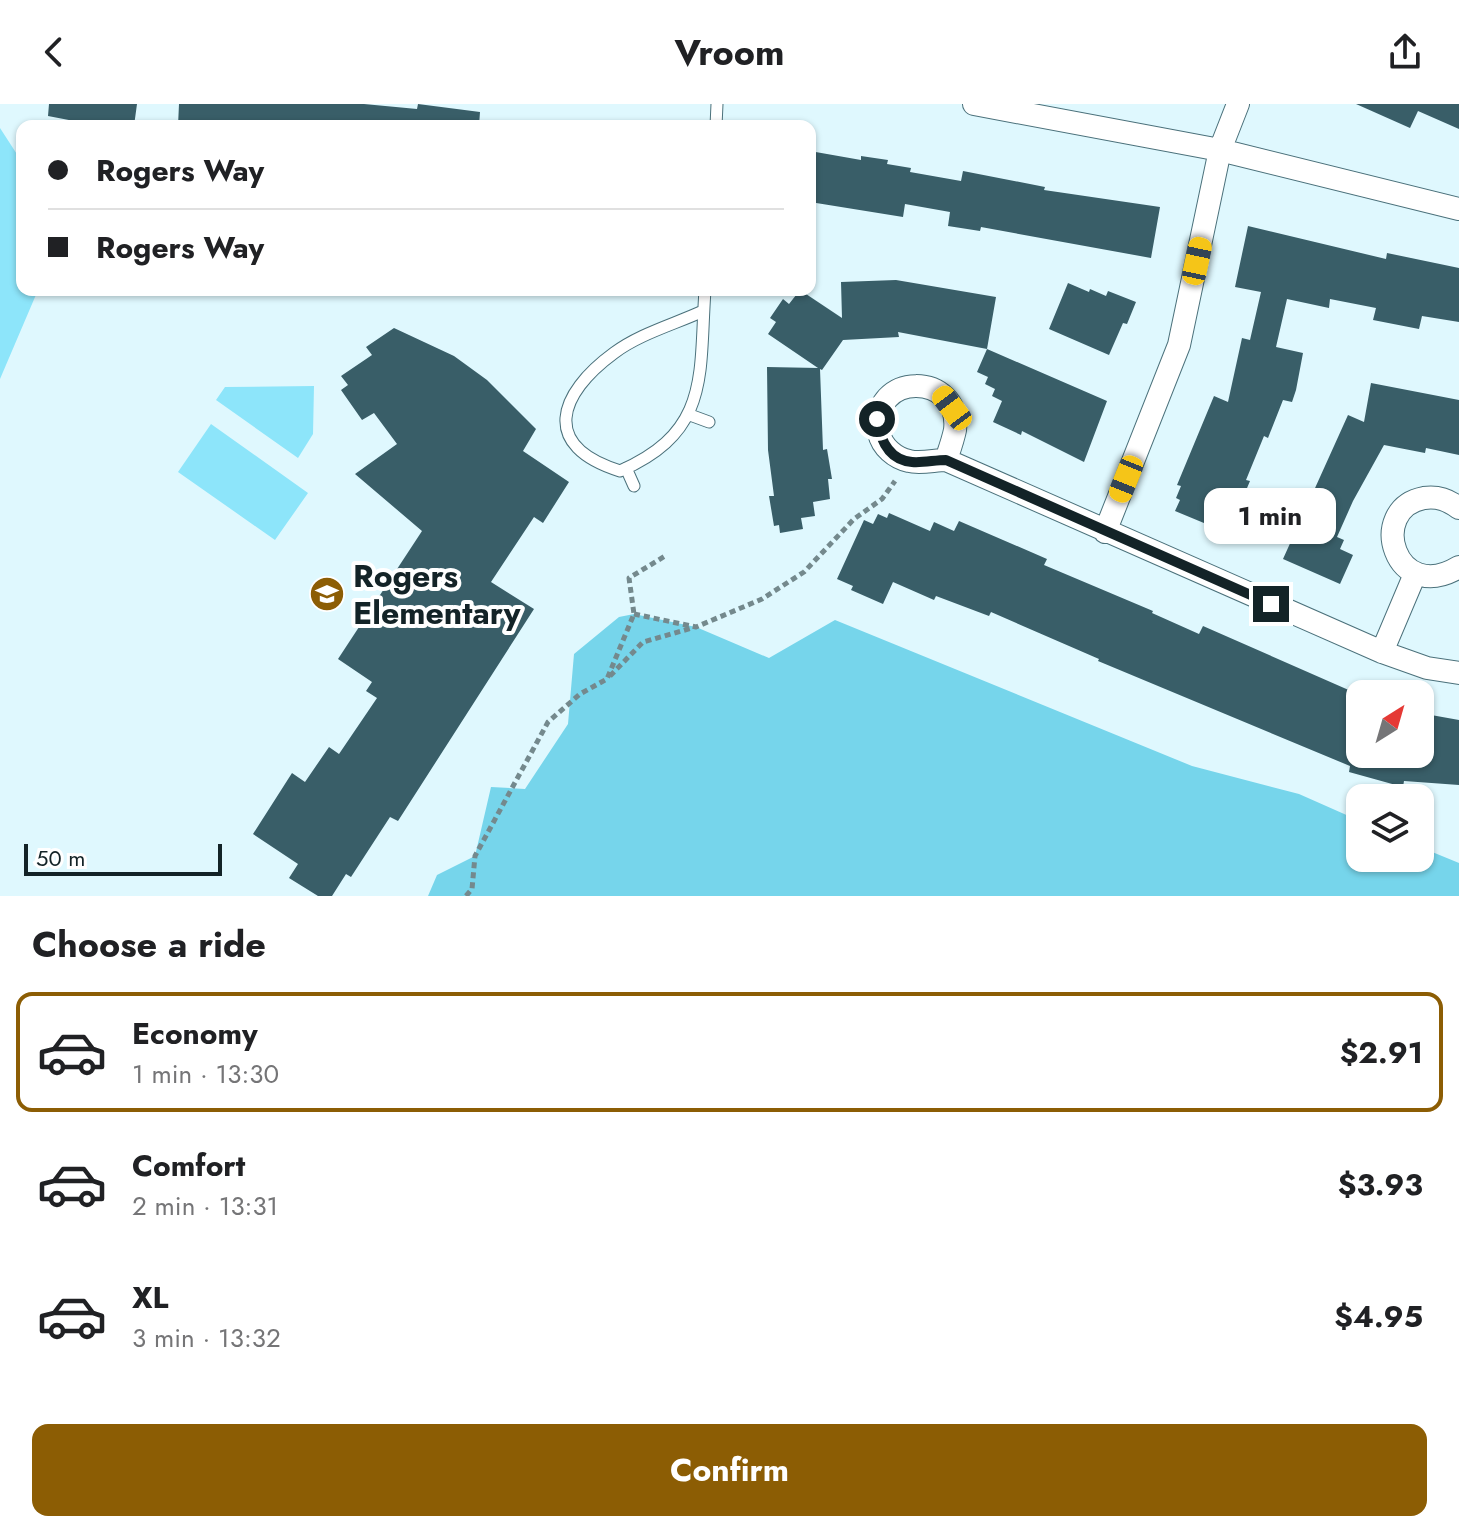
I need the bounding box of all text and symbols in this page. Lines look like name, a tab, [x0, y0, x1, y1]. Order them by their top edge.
text: Vroom	[674, 26, 785, 78]
icon: back	[32, 30, 76, 74]
icon: share	[1383, 30, 1427, 74]
text: Rogers Way	[96, 149, 264, 192]
text: Rogers Way	[96, 226, 264, 269]
car	[1180, 235, 1214, 287]
car	[928, 382, 976, 434]
route start	[859, 401, 895, 437]
car	[1106, 452, 1146, 506]
callout: 1 min	[1205, 488, 1337, 544]
text: 1 min	[1238, 497, 1302, 535]
place label: Rogers Elementary	[353, 553, 521, 636]
school or university icon: Rogers Elementary	[308, 575, 346, 613]
route end	[1253, 586, 1289, 622]
north arrow	[1346, 680, 1434, 768]
map controls	[1346, 680, 1434, 872]
button: layers	[1346, 784, 1434, 872]
scale bar	[24, 840, 222, 876]
text: 50 m	[36, 842, 85, 874]
text: Choose a ride	[32, 918, 266, 970]
text: Economy	[132, 1012, 258, 1055]
icon: car	[36, 1016, 108, 1088]
text: $2.91	[1340, 1031, 1423, 1074]
text: 1 min · 13:30	[132, 1055, 279, 1093]
text: Comfort	[132, 1144, 245, 1187]
icon: car	[36, 1148, 108, 1220]
text: $3.93	[1338, 1163, 1423, 1206]
text: 2 min · 13:31	[132, 1187, 278, 1225]
text: XL	[132, 1276, 168, 1319]
icon: car	[36, 1280, 108, 1352]
text: $4.95	[1334, 1295, 1423, 1338]
text: 3 min · 13:32	[132, 1319, 281, 1357]
button: Confirm	[32, 1424, 1427, 1516]

